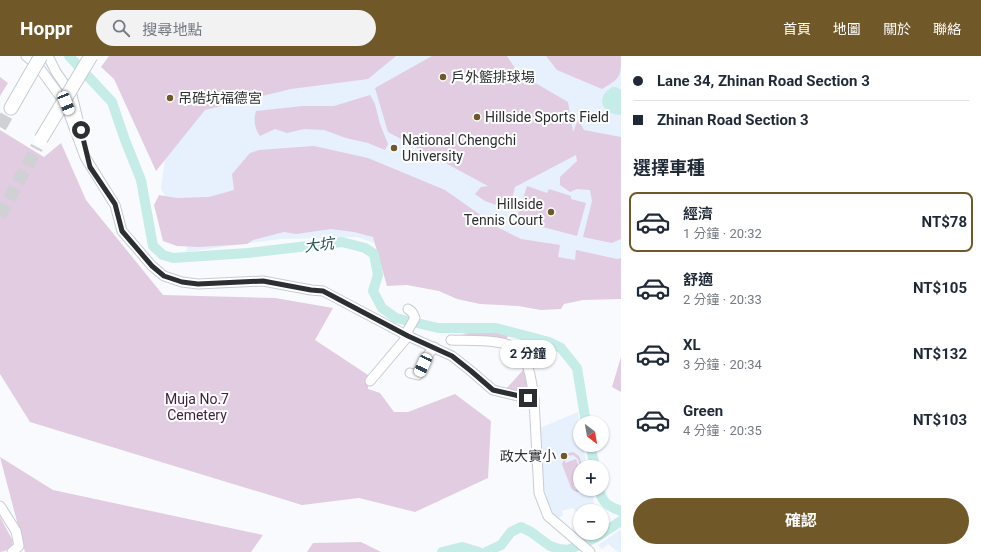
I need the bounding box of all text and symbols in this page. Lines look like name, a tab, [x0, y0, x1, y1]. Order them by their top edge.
search box	[96, 10, 376, 46]
text: Hoppr	[20, 17, 72, 40]
icon: search	[110, 17, 132, 39]
text: 搜尋地點	[142, 21, 203, 39]
text: 首頁	[783, 21, 811, 37]
text: 地圖	[833, 21, 861, 37]
text: 關於	[883, 21, 911, 37]
text: 聯絡	[933, 21, 961, 37]
place label: 戶外籃排球場	[451, 69, 535, 85]
marker: 戶外籃排球場	[438, 72, 448, 82]
text: Lane 34, Zhinan Road Section 3	[657, 72, 870, 90]
car	[56, 90, 76, 116]
place label: 吊硞坑福德宮	[178, 90, 262, 106]
marker: 吊硞坑福德宮	[165, 93, 175, 103]
place label: Hillside Sports Field	[485, 109, 609, 125]
text: Zhinan Road Section 3	[657, 111, 809, 129]
marker: Hillside Sports Field	[472, 112, 482, 122]
route start	[72, 121, 90, 139]
place label: National Chengchi University	[402, 132, 516, 164]
marker: National Chengchi University	[389, 143, 399, 153]
text: 選擇車種	[633, 157, 705, 178]
place label: Hillside Tennis Court	[464, 196, 543, 228]
icon: car	[635, 204, 671, 240]
text: 經濟	[683, 205, 713, 223]
marker: Hillside Tennis Court	[546, 207, 556, 217]
text: NT$78	[922, 213, 967, 231]
text: 1 分鐘 · 20:32	[683, 226, 762, 241]
water label: 大坑	[303, 234, 337, 256]
icon: car	[635, 270, 671, 306]
text: 舒適	[683, 271, 713, 289]
text: NT$105	[913, 279, 967, 297]
text: 2 分鐘 · 20:33	[683, 292, 762, 307]
icon: car	[635, 336, 671, 372]
text: XL	[683, 336, 701, 354]
callout: 2 分鐘	[500, 340, 556, 368]
text: NT$132	[913, 345, 967, 363]
text: 2 分鐘	[510, 346, 546, 361]
car	[412, 352, 434, 378]
text: 3 分鐘 · 20:34	[683, 357, 762, 372]
route end	[519, 389, 537, 407]
park label: Muja No.7 Cemetery	[165, 391, 229, 423]
icon: car	[635, 402, 671, 438]
text: Green	[683, 402, 723, 420]
text: NT$103	[913, 411, 967, 429]
north arrow	[573, 416, 609, 452]
map controls	[573, 416, 609, 540]
text: 4 分鐘 · 20:35	[683, 423, 762, 438]
place label: 政大實小	[500, 448, 556, 464]
marker: 政大實小	[559, 451, 569, 461]
button: +	[573, 460, 609, 496]
button: 確認	[633, 498, 969, 544]
button: −	[573, 504, 609, 540]

